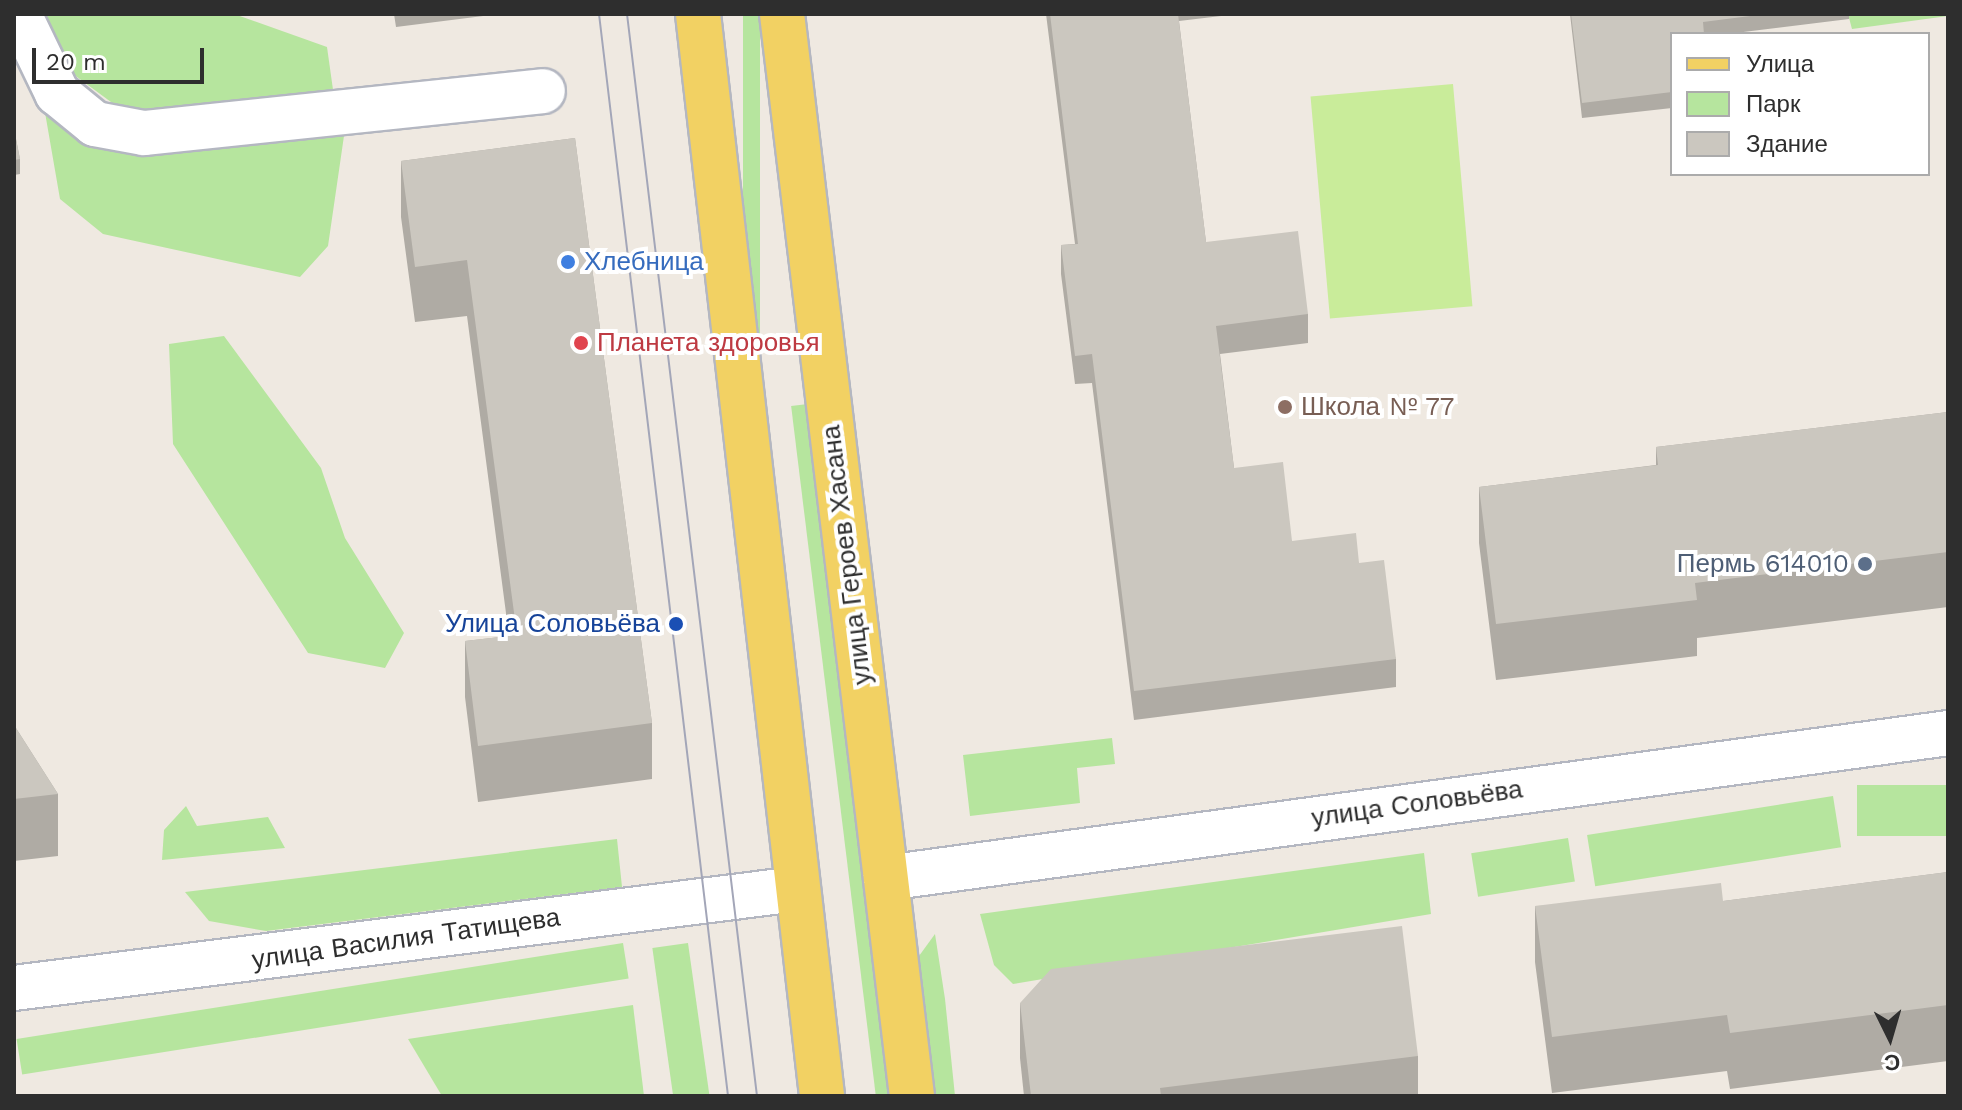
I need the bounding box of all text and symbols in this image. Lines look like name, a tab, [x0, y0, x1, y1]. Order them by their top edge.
scale bar	[36, 32, 208, 82]
legend	[1670, 32, 1930, 176]
text: 20 m	[46, 48, 106, 76]
text: Улица	[1746, 50, 1814, 78]
text: Парк	[1746, 90, 1800, 118]
text: Здание	[1746, 130, 1828, 158]
place label: Хлебница	[584, 246, 704, 278]
marker: Хлебница	[559, 253, 577, 271]
place label: Планета здоровья	[597, 327, 820, 359]
marker: Планета здоровья	[572, 334, 590, 352]
place label: Школа № 77	[1301, 391, 1455, 423]
marker: Школа № 77	[1276, 398, 1294, 416]
street label: улица Героев Хасана	[816, 423, 878, 687]
place label: Пермь 614010	[1677, 548, 1849, 580]
marker: Пермь 614010	[1856, 555, 1874, 573]
place label: Улица Соловьёва	[445, 608, 660, 640]
marker: Улица Соловьёва	[667, 615, 685, 633]
street label: улица Соловьёва	[1310, 774, 1524, 834]
street label: улица Василия Татищева	[250, 902, 562, 976]
north arrow	[1850, 998, 1930, 1078]
text: С	[1883, 1049, 1901, 1076]

